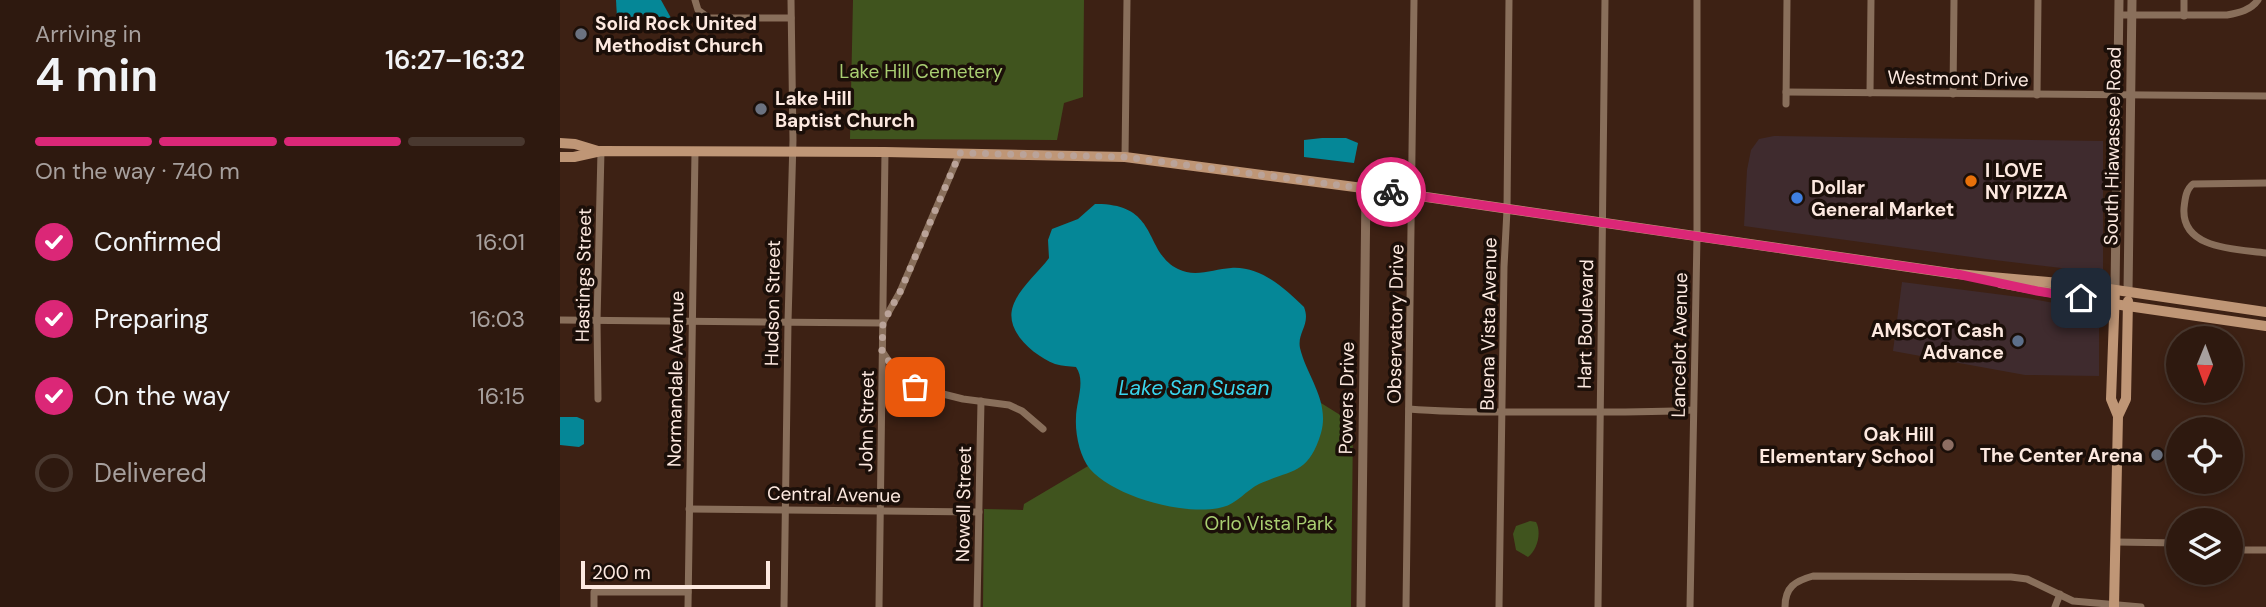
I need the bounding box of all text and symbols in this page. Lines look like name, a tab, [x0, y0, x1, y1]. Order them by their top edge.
place label: Solid Rock United Methodist Church	[595, 11, 763, 58]
text: Arriving in	[35, 19, 141, 49]
marker: Solid Rock United Methodist Church	[573, 26, 589, 42]
text: 16:27–16:32	[385, 43, 525, 77]
text: 4 min	[35, 45, 158, 105]
street label: South Hiawassee Road	[2098, 46, 2127, 246]
park label: Lake Hill Cemetery	[839, 59, 1003, 84]
street label: Westmont Drive	[1887, 65, 2029, 92]
place label: Lake Hill Baptist Church	[775, 86, 915, 133]
marker: Lake Hill Baptist Church	[753, 101, 769, 117]
text: On the way · 740 m	[35, 156, 240, 186]
courier	[1356, 157, 1426, 227]
place label: I LOVE NY PIZZA	[1985, 158, 2068, 205]
icon: bike	[1372, 173, 1410, 211]
marker: I LOVE NY PIZZA	[1963, 173, 1979, 189]
place label: Dollar General Market	[1811, 175, 1954, 222]
marker: Dollar General Market	[1789, 190, 1805, 206]
street label: Hastings Street	[570, 208, 597, 342]
icon: check	[35, 223, 73, 261]
text: Confirmed	[94, 225, 221, 259]
text: 16:01	[476, 227, 525, 257]
street label: Buena Vista Avenue	[1474, 237, 1503, 411]
street label: Hudson Street	[759, 240, 786, 366]
street label: Observatory Drive	[1382, 244, 1409, 404]
street label: Hart Boulevard	[1572, 259, 1599, 389]
pin	[2051, 268, 2111, 328]
street label: Lancelot Avenue	[1666, 272, 1693, 418]
icon: home	[2062, 279, 2100, 317]
street label: Normandale Avenue	[661, 291, 690, 467]
icon: check	[35, 300, 73, 338]
text: Preparing	[94, 302, 209, 336]
text: 16:03	[469, 304, 525, 334]
place label: AMSCOT Cash Advance	[1871, 318, 2004, 365]
north arrow	[2166, 326, 2244, 402]
map controls	[2166, 326, 2243, 585]
marker: AMSCOT Cash Advance	[2010, 333, 2026, 349]
street label: Powers Drive	[1333, 341, 1360, 455]
pin	[885, 357, 945, 417]
icon: bag	[896, 368, 934, 406]
street label: John Street	[853, 370, 880, 472]
water label: Lake San Susan	[1118, 374, 1270, 402]
icon: check	[35, 377, 73, 415]
text: On the way	[94, 379, 230, 413]
text: 16:15	[478, 381, 525, 411]
button: locate	[2166, 417, 2243, 494]
place label: Oak Hill Elementary School	[1759, 422, 1934, 469]
marker: Oak Hill Elementary School	[1940, 437, 1956, 453]
place label: The Center Arena	[1980, 443, 2143, 468]
street label: Nowell Street	[950, 446, 977, 562]
marker: The Center Arena	[2149, 447, 2165, 463]
text: Delivered	[94, 456, 207, 490]
street label: Central Avenue	[767, 481, 901, 508]
button: layers	[2166, 508, 2243, 585]
park label: Orlo Vista Park	[1204, 511, 1334, 536]
scale bar	[581, 558, 770, 590]
text: 200 m	[592, 560, 651, 585]

